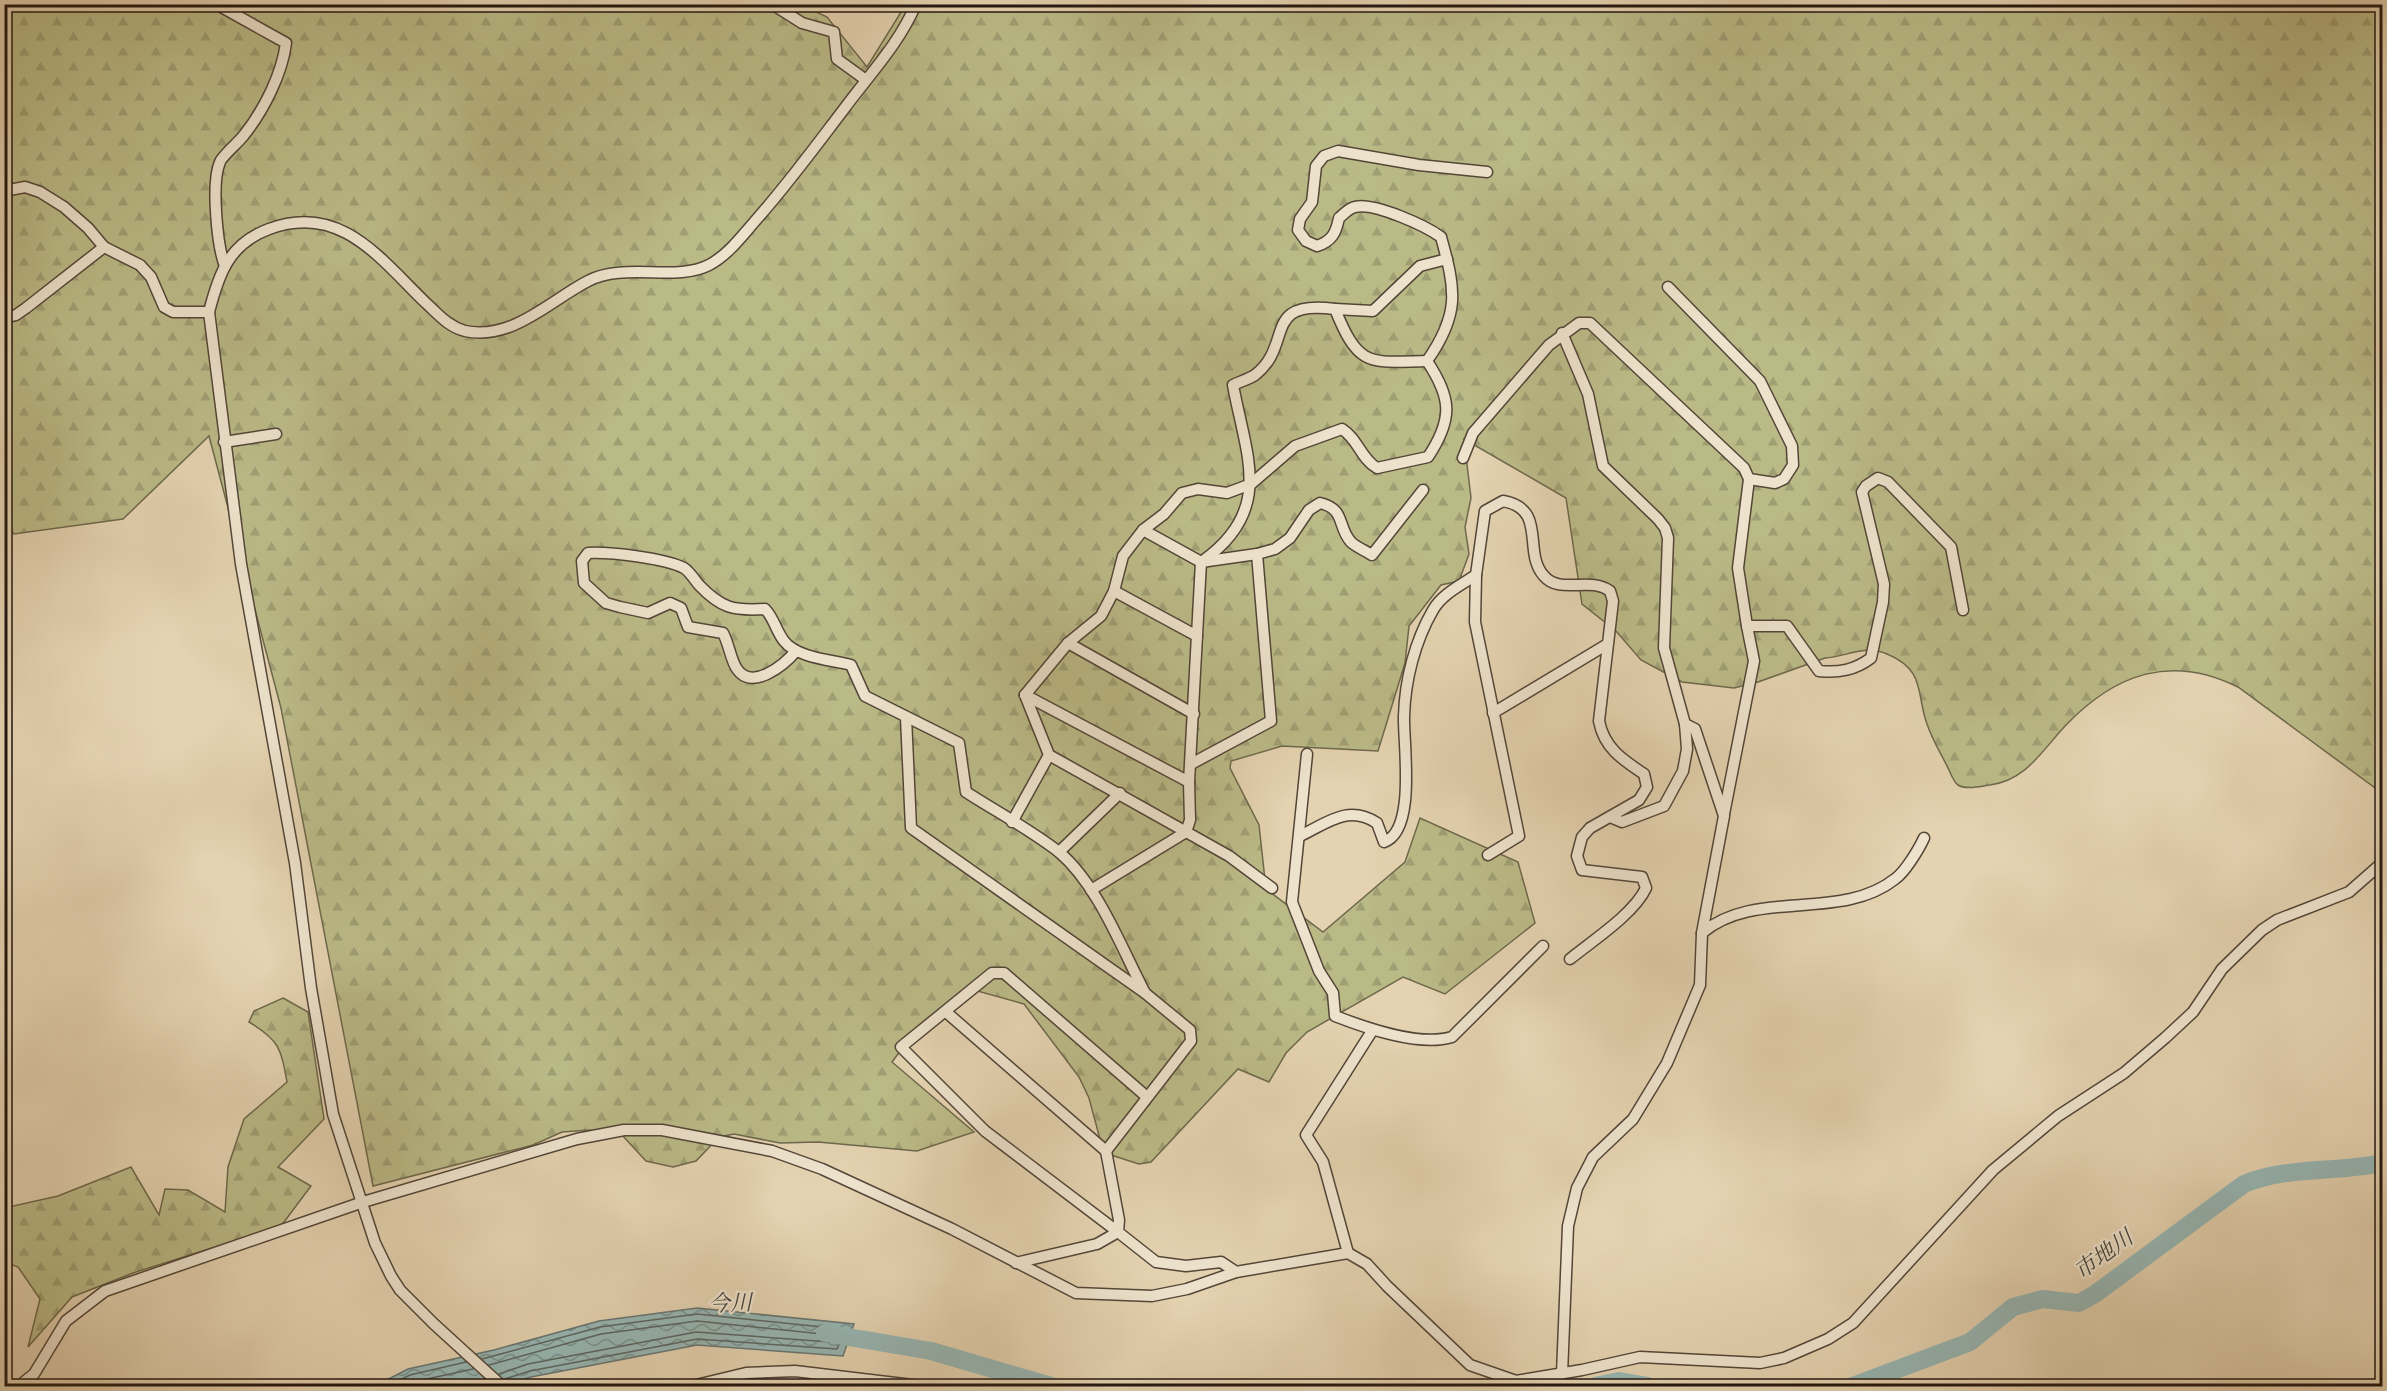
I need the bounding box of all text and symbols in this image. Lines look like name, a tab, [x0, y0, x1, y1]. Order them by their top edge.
water label: 市地川	[2069, 1224, 2140, 1285]
water label: 今川	[708, 1290, 754, 1318]

